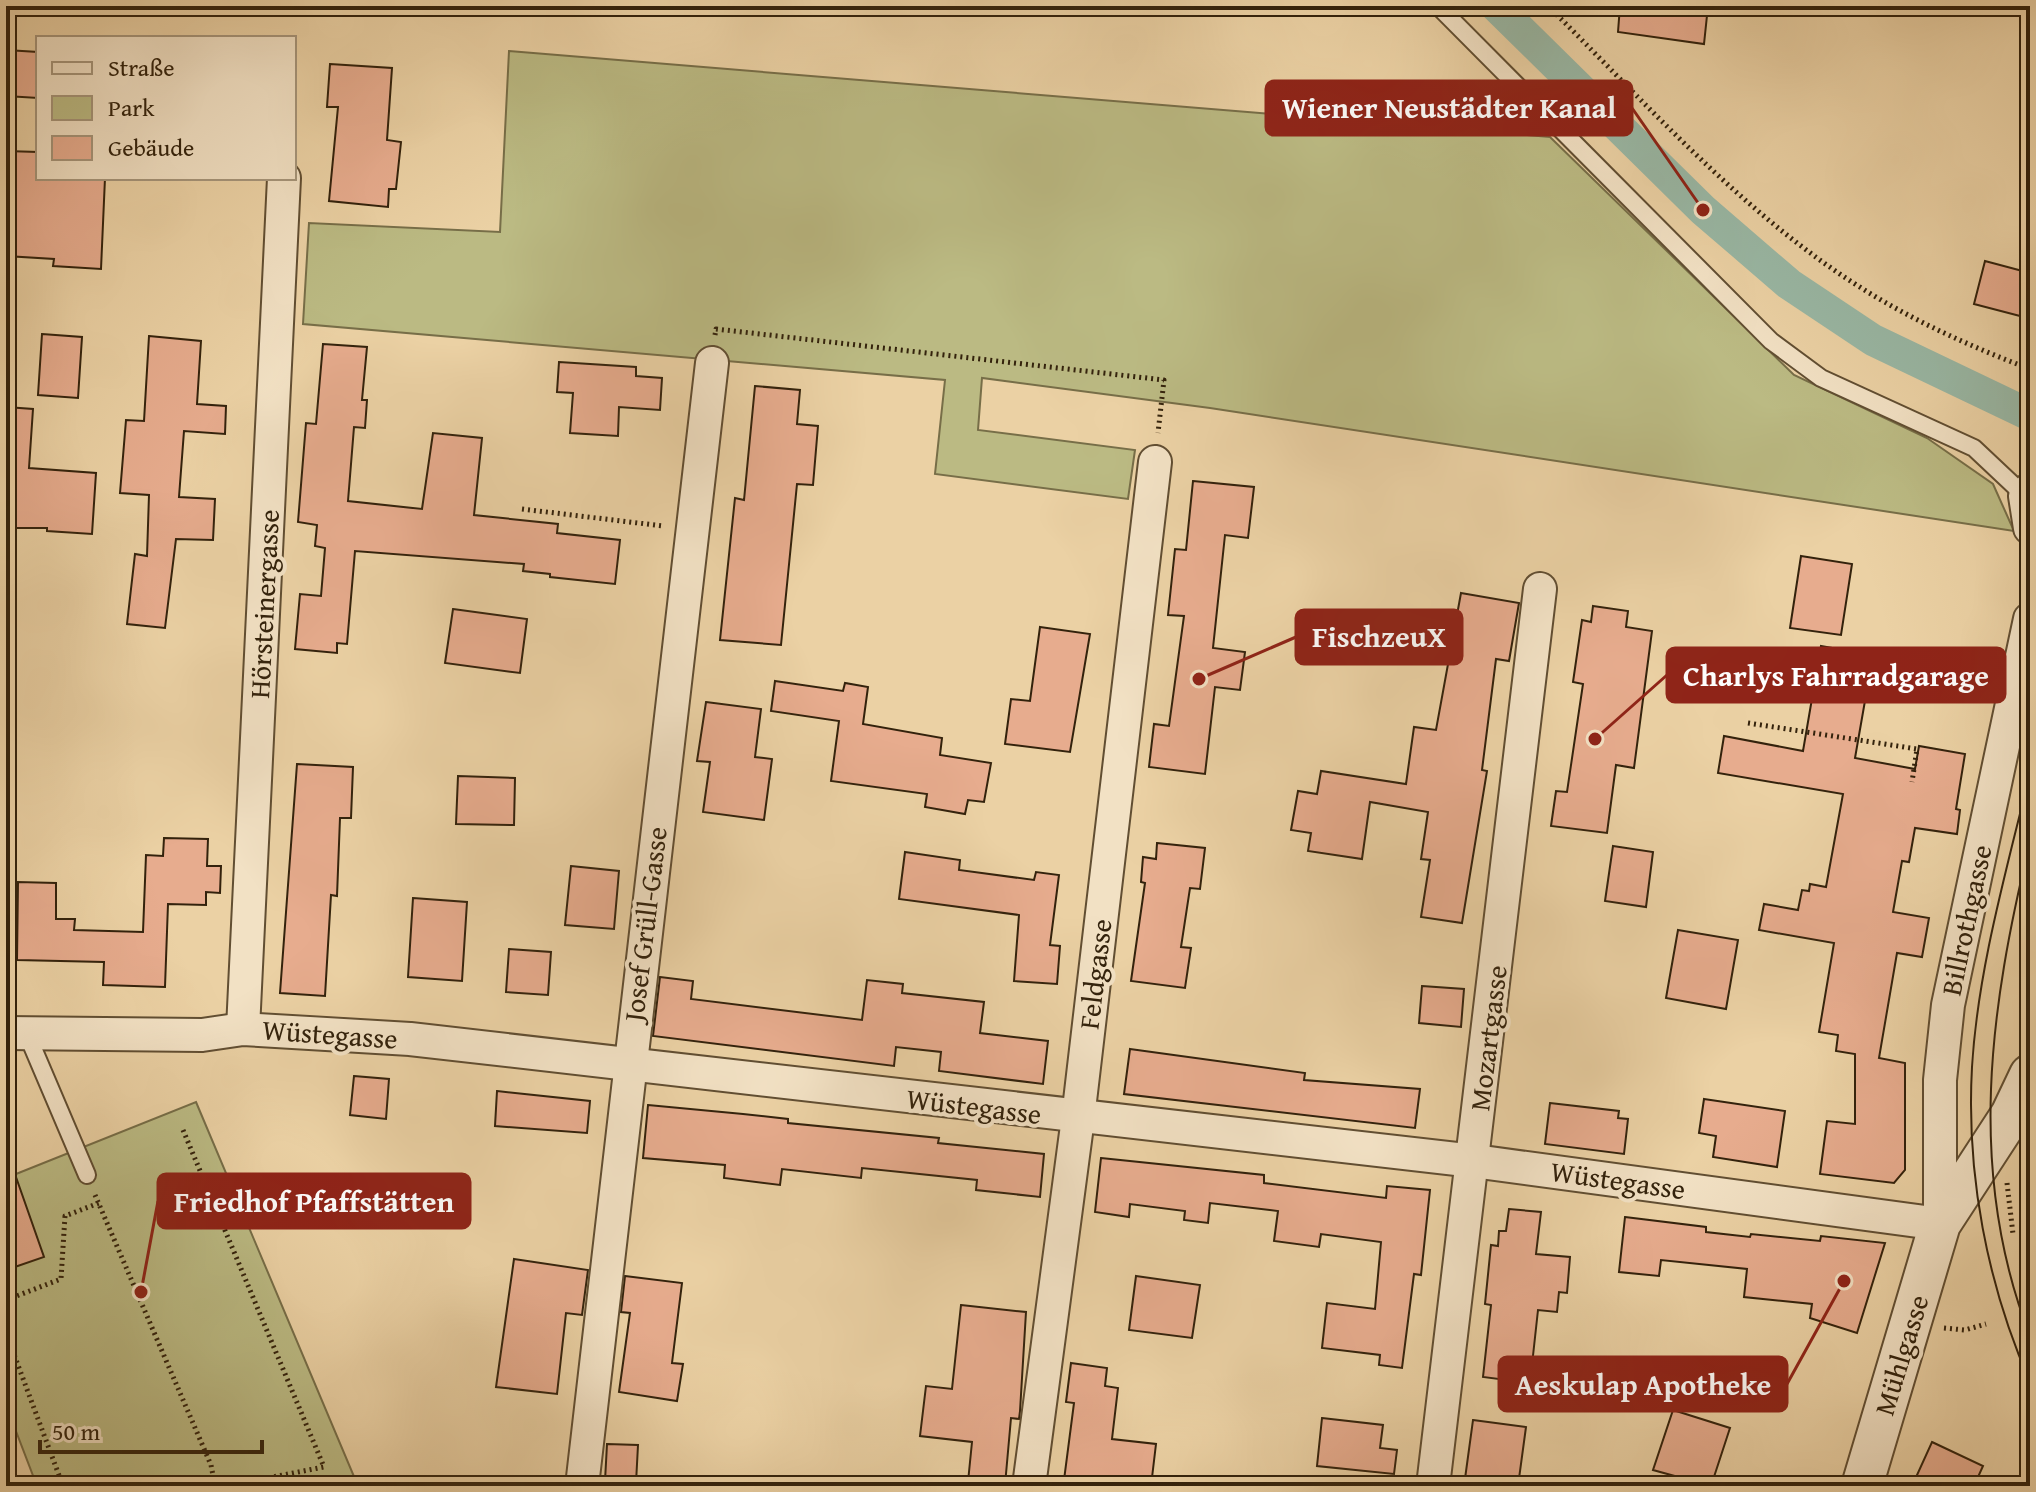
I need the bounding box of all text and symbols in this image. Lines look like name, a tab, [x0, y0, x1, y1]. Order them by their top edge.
legend	[36, 36, 296, 180]
text: Straße	[108, 50, 175, 85]
callout: Wiener Neustädter Kanal	[1266, 81, 1632, 135]
text: Wiener Neustädter Kanal	[1282, 85, 1616, 129]
text: Park	[108, 90, 155, 125]
text: Gebäude	[108, 130, 194, 165]
street label: Hörsteinergasse	[238, 508, 289, 700]
callout: FischzeuX	[1296, 610, 1462, 664]
text: FischzeuX	[1312, 614, 1446, 658]
callout: Charlys Fahrradgarage	[1667, 648, 2005, 702]
text: Charlys Fahrradgarage	[1683, 653, 1989, 697]
street label: Josef Grüll-Gasse	[612, 824, 677, 1027]
street label: Billrothgasse	[1930, 841, 2001, 999]
street label: Feldgasse	[1067, 916, 1122, 1032]
street label: Mozartgasse	[1458, 963, 1517, 1113]
street label: Wüstegasse	[261, 1008, 399, 1059]
street label: Wüstegasse	[904, 1077, 1044, 1134]
street label: Wüstegasse	[1548, 1150, 1688, 1209]
callout: Friedhof Pfaffstätten	[158, 1174, 470, 1228]
text: Friedhof Pfaffstätten	[174, 1179, 454, 1223]
street label: Mühlgasse	[1863, 1289, 1938, 1420]
callout: Aeskulap Apotheke	[1499, 1357, 1787, 1411]
text: Aeskulap Apotheke	[1515, 1362, 1771, 1406]
scale bar	[40, 1404, 262, 1454]
text: 50 m	[52, 1414, 100, 1449]

